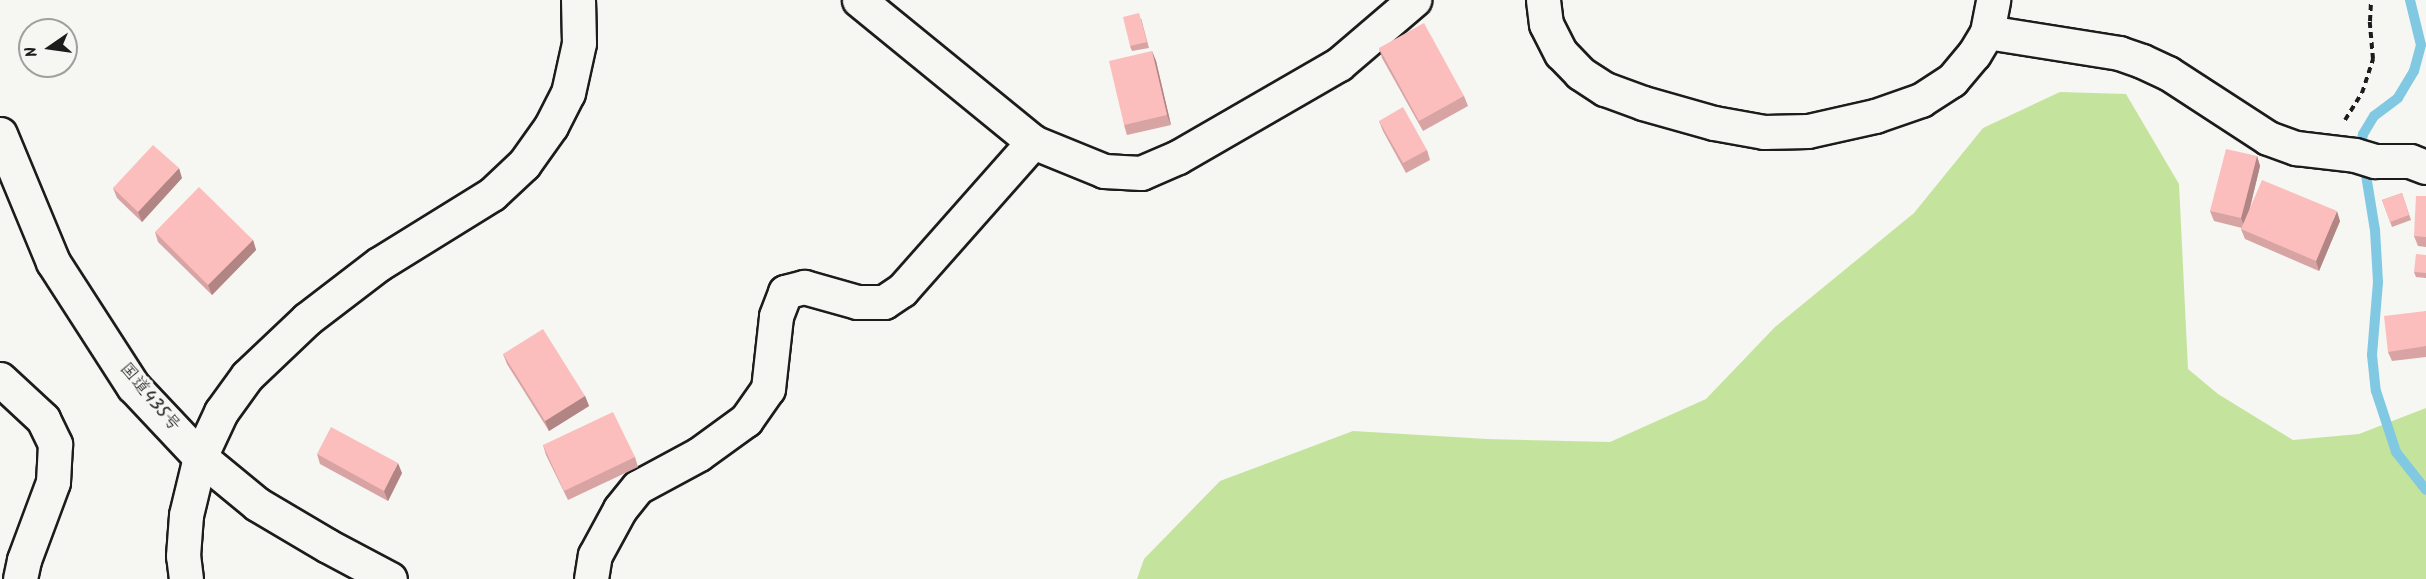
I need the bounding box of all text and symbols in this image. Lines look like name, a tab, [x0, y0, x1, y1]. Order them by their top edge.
north arrow	[18, 18, 78, 78]
text: N	[19, 44, 45, 59]
street label: 国道435号	[114, 359, 184, 437]

